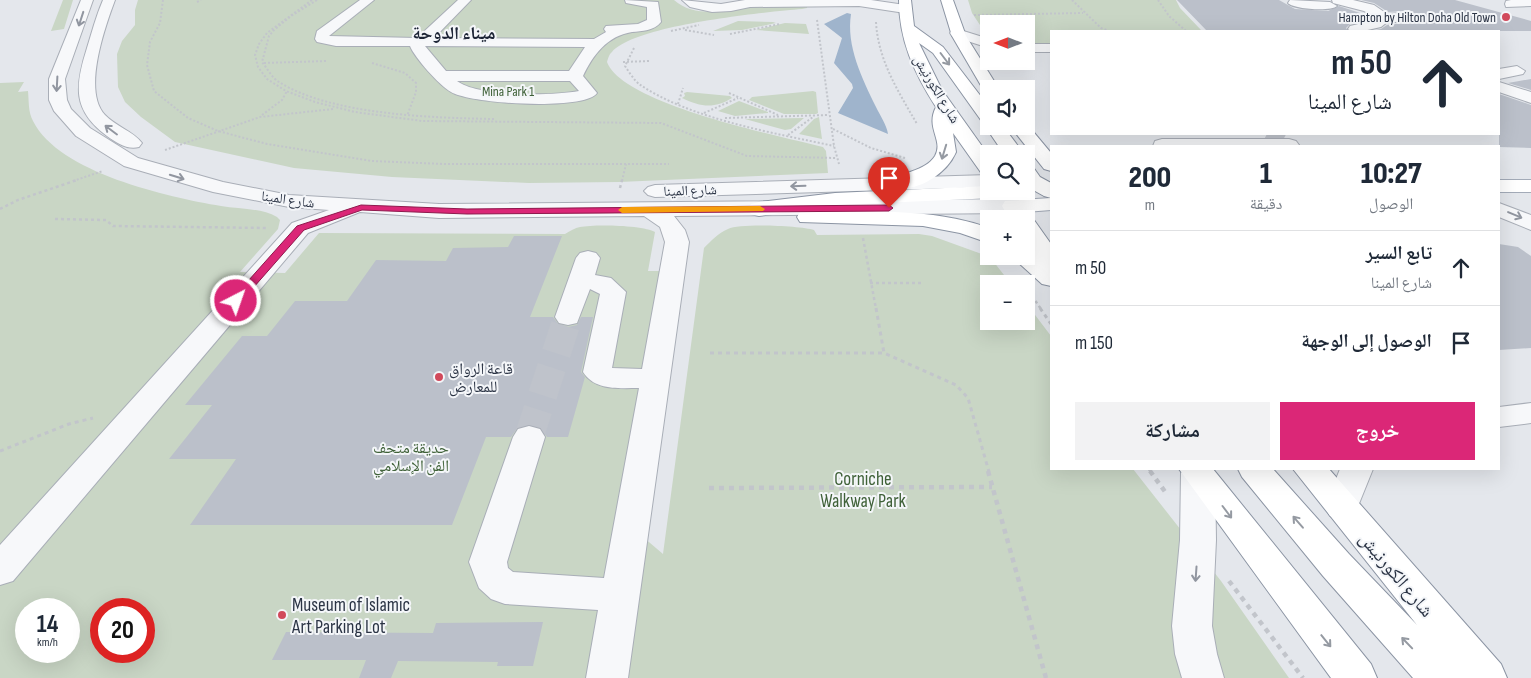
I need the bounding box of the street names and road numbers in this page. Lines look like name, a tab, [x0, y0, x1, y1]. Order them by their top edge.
street label: شارع الكورنيش	[909, 52, 964, 127]
street label: شارع المينا	[663, 181, 717, 201]
street label: شارع المينا	[260, 187, 316, 213]
street label: شارع الكورنيش	[1354, 528, 1438, 622]

